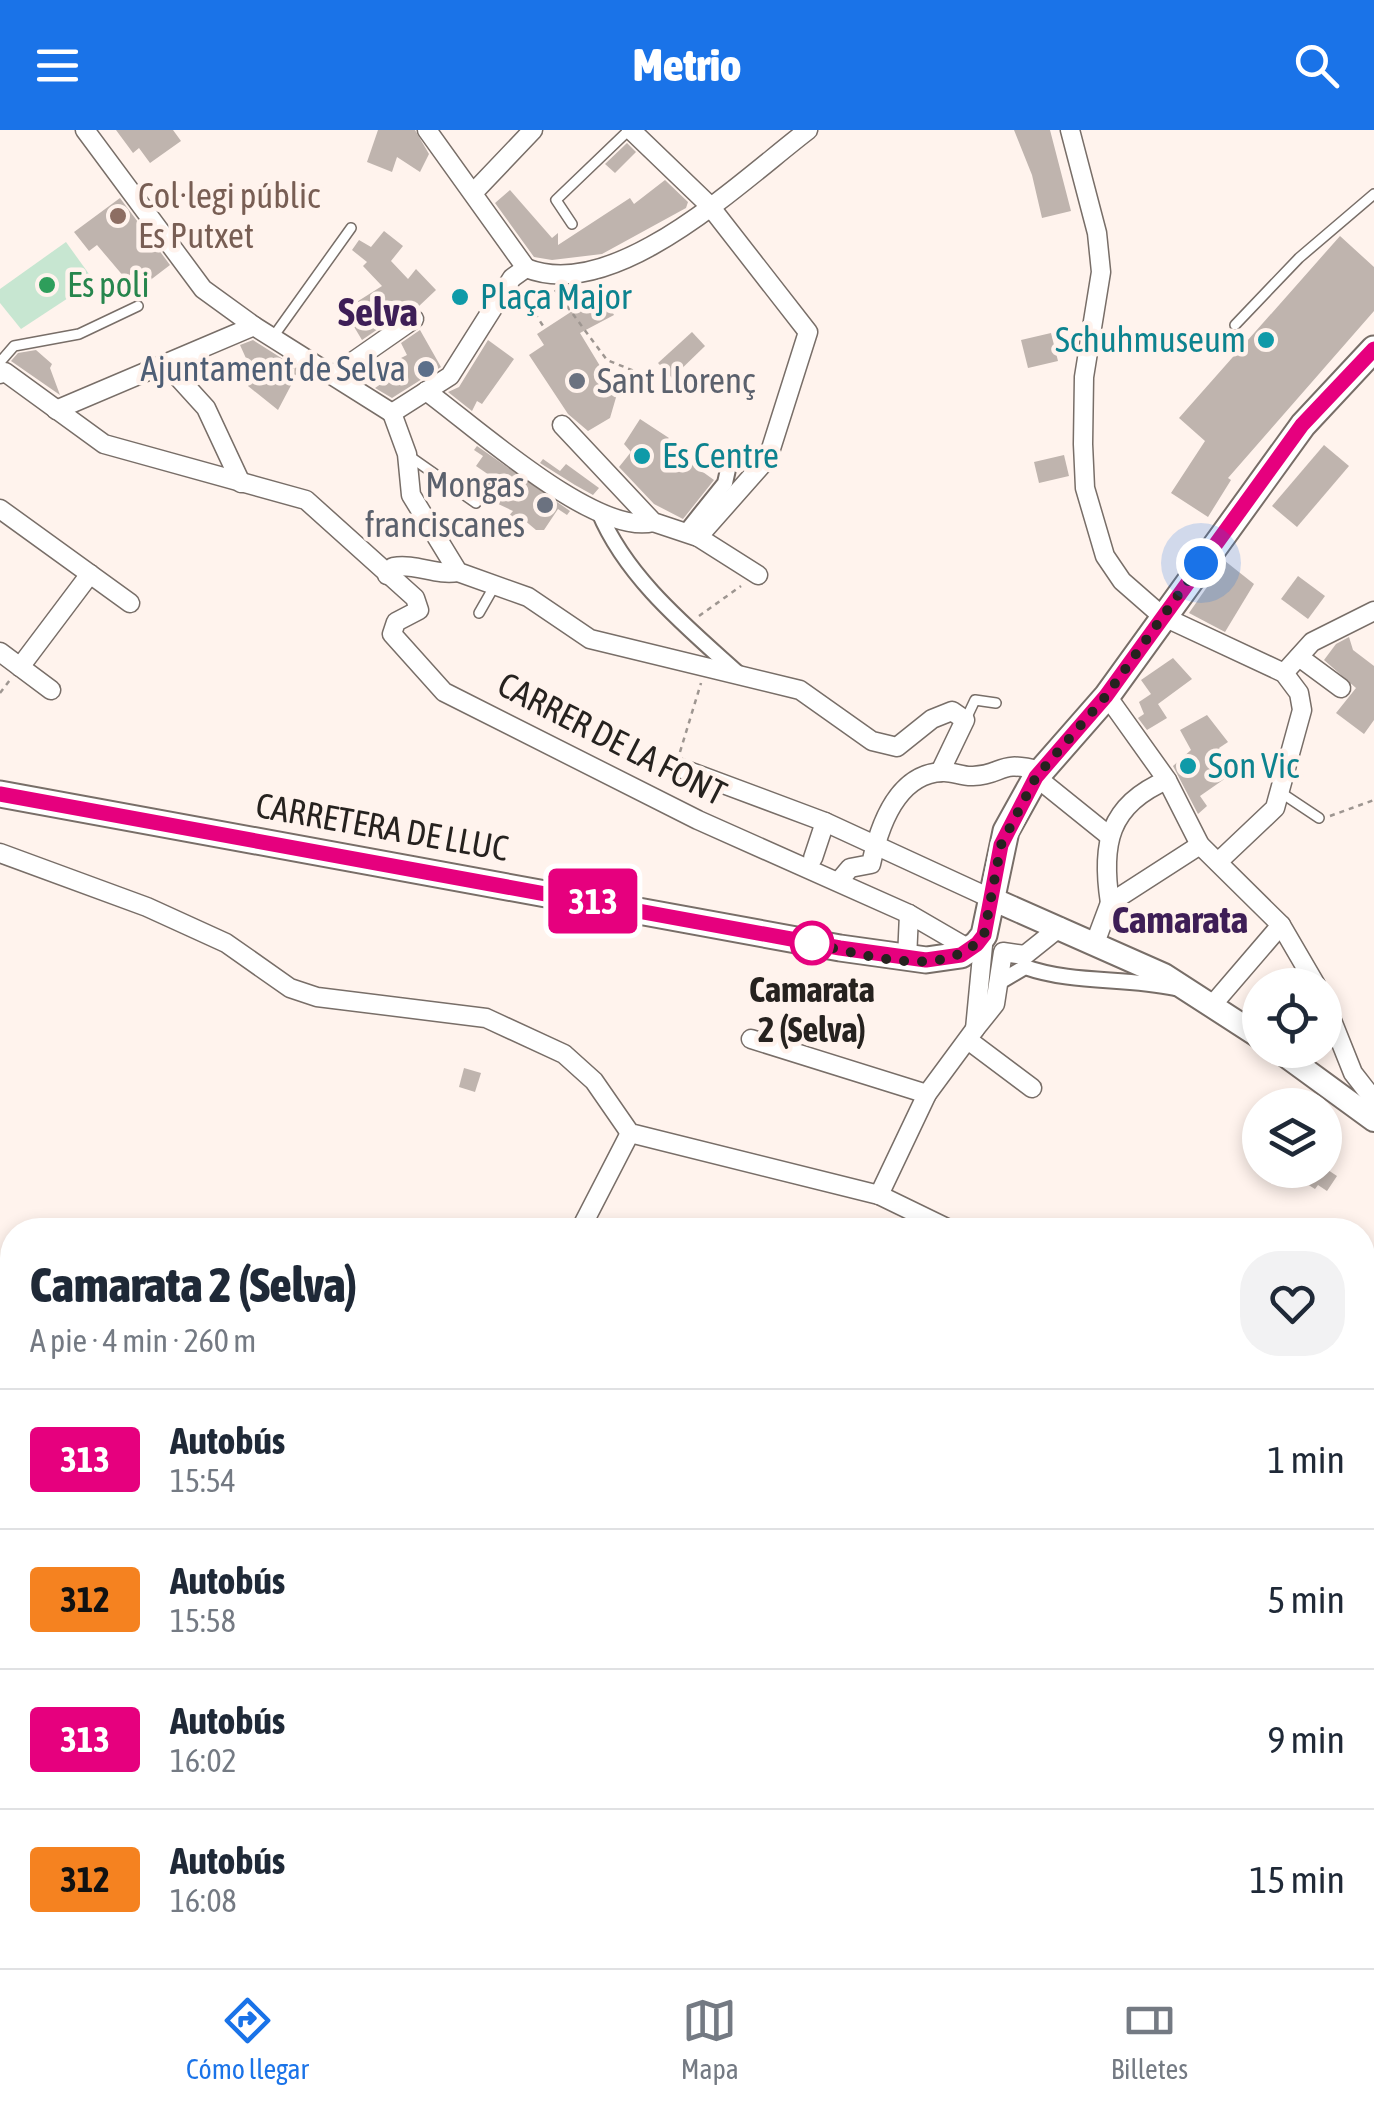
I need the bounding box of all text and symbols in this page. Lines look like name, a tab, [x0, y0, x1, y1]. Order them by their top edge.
icon: menu	[30, 38, 85, 93]
icon: search	[1289, 38, 1344, 93]
text: Metrio	[633, 39, 741, 91]
place label: Col·legi públic Es Putxet	[138, 175, 320, 255]
marker: Col·legi públic Es Putxet	[107, 205, 129, 227]
place label: Es poli	[67, 264, 149, 304]
marker: Es poli	[36, 274, 58, 296]
place label: Plaça Major	[480, 276, 632, 316]
marker: Plaça Major	[449, 286, 471, 308]
district label: Selva	[338, 289, 418, 334]
place label: Schuhmuseum	[1055, 319, 1246, 359]
marker: Schuhmuseum	[1255, 329, 1277, 351]
place label: Ajuntament de Selva	[140, 348, 406, 388]
marker: Ajuntament de Selva	[415, 358, 437, 380]
place label: Sant Llorenç	[597, 360, 755, 400]
marker: Sant Llorenç	[566, 370, 588, 392]
place label: Es Centre	[662, 435, 779, 475]
marker: Es Centre	[631, 445, 653, 467]
place label: Mongas franciscanes	[365, 464, 525, 544]
marker: Mongas franciscanes	[534, 494, 556, 516]
your location	[1176, 538, 1226, 588]
street label: CARRER DE LA FONT	[492, 663, 733, 813]
place label: Son Vic	[1208, 745, 1299, 785]
marker: Son Vic	[1177, 755, 1199, 777]
street label: CARRETERA DE LLUC	[253, 784, 512, 868]
line badge: 313	[536, 868, 650, 934]
text: 313	[568, 881, 618, 921]
district label: Camarata	[1112, 898, 1248, 941]
marker: Camarata 2 (Selva)	[791, 922, 833, 964]
map controls	[1242, 968, 1342, 1188]
button: locate	[1242, 968, 1342, 1068]
place label: Camarata 2 (Selva)	[749, 969, 875, 1049]
button: layers	[1242, 1088, 1342, 1188]
button: heart	[1240, 1251, 1345, 1356]
text: Camarata 2 (Selva)	[30, 1257, 357, 1312]
text: A pie · 4 min · 260 m	[30, 1322, 256, 1359]
text: Autobús	[170, 1419, 285, 1462]
text: 1 min	[1267, 1438, 1345, 1481]
text: 313	[60, 1439, 110, 1479]
text: 15:54	[170, 1462, 236, 1499]
text: Autobús	[170, 1559, 285, 1602]
text: 5 min	[1267, 1578, 1345, 1621]
text: 312	[60, 1579, 110, 1619]
text: 15:58	[170, 1602, 236, 1639]
text: Autobús	[170, 1699, 285, 1742]
text: 9 min	[1267, 1718, 1345, 1761]
text: 313	[60, 1719, 110, 1759]
text: 16:02	[170, 1742, 237, 1779]
text: Autobús	[170, 1839, 285, 1882]
text: 15 min	[1250, 1858, 1345, 1901]
text: 312	[60, 1859, 110, 1899]
text: 16:08	[170, 1882, 237, 1919]
tab: Cómo llegar	[186, 1993, 309, 2085]
tab: Mapa	[681, 1993, 739, 2085]
tab: Billetes	[1111, 1993, 1188, 2085]

